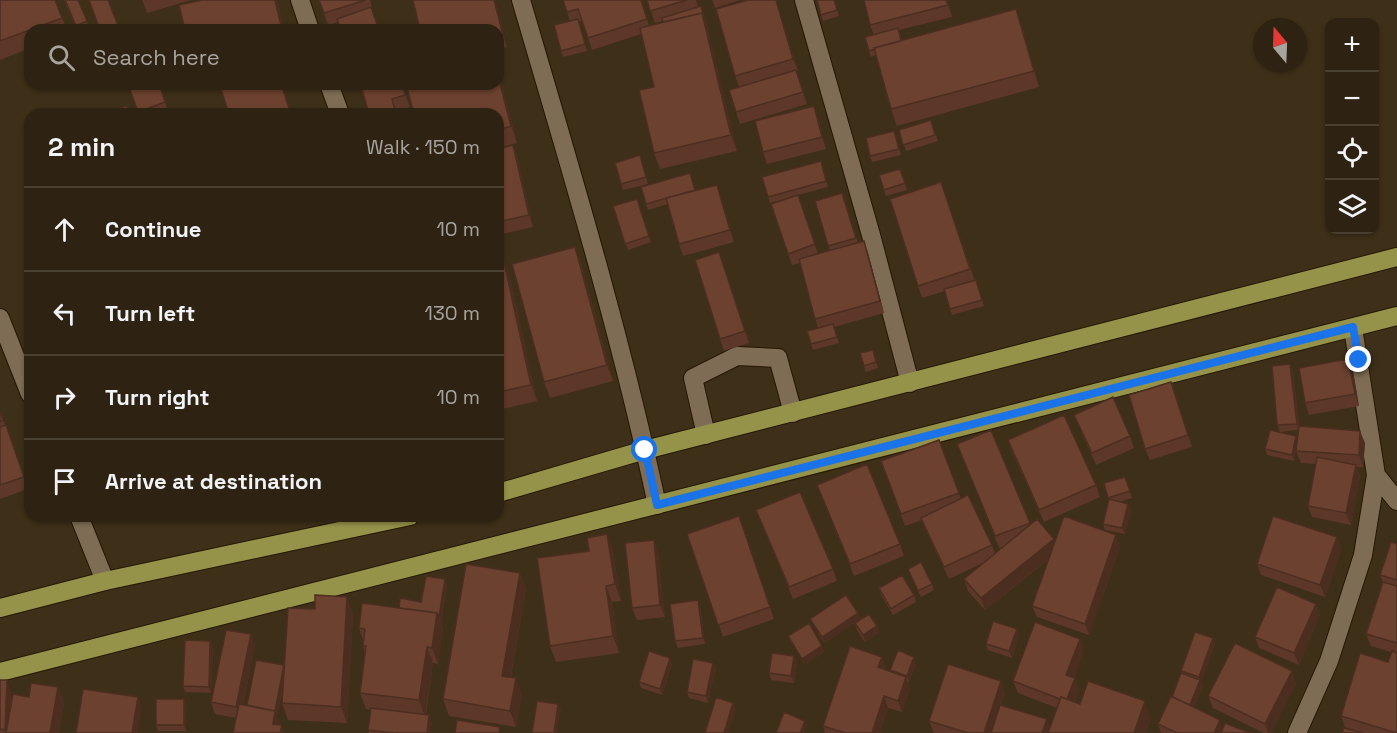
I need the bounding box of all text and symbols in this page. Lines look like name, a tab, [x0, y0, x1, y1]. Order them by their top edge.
north arrow	[1253, 18, 1307, 72]
map controls	[1325, 18, 1379, 234]
button: +	[1325, 18, 1379, 72]
search box	[24, 24, 504, 90]
icon: search	[45, 41, 78, 74]
text: Search here	[93, 43, 220, 71]
button: −	[1325, 72, 1379, 126]
button: locate	[1325, 126, 1379, 180]
text: 2 min	[48, 130, 115, 164]
text: Walk · 150 m	[366, 134, 480, 160]
button: layers	[1325, 180, 1379, 234]
icon: ahead	[48, 213, 81, 246]
text: Continue	[105, 215, 201, 243]
text: 10 m	[436, 216, 480, 242]
icon: left	[48, 297, 81, 330]
text: Turn left	[105, 299, 195, 327]
text: 130 m	[424, 300, 480, 326]
route end	[1345, 346, 1371, 372]
icon: right	[48, 381, 81, 414]
text: Turn right	[105, 383, 210, 411]
text: 10 m	[436, 384, 480, 410]
route start	[631, 436, 657, 462]
icon: arrive	[48, 465, 81, 498]
text: Arrive at destination	[105, 467, 322, 495]

